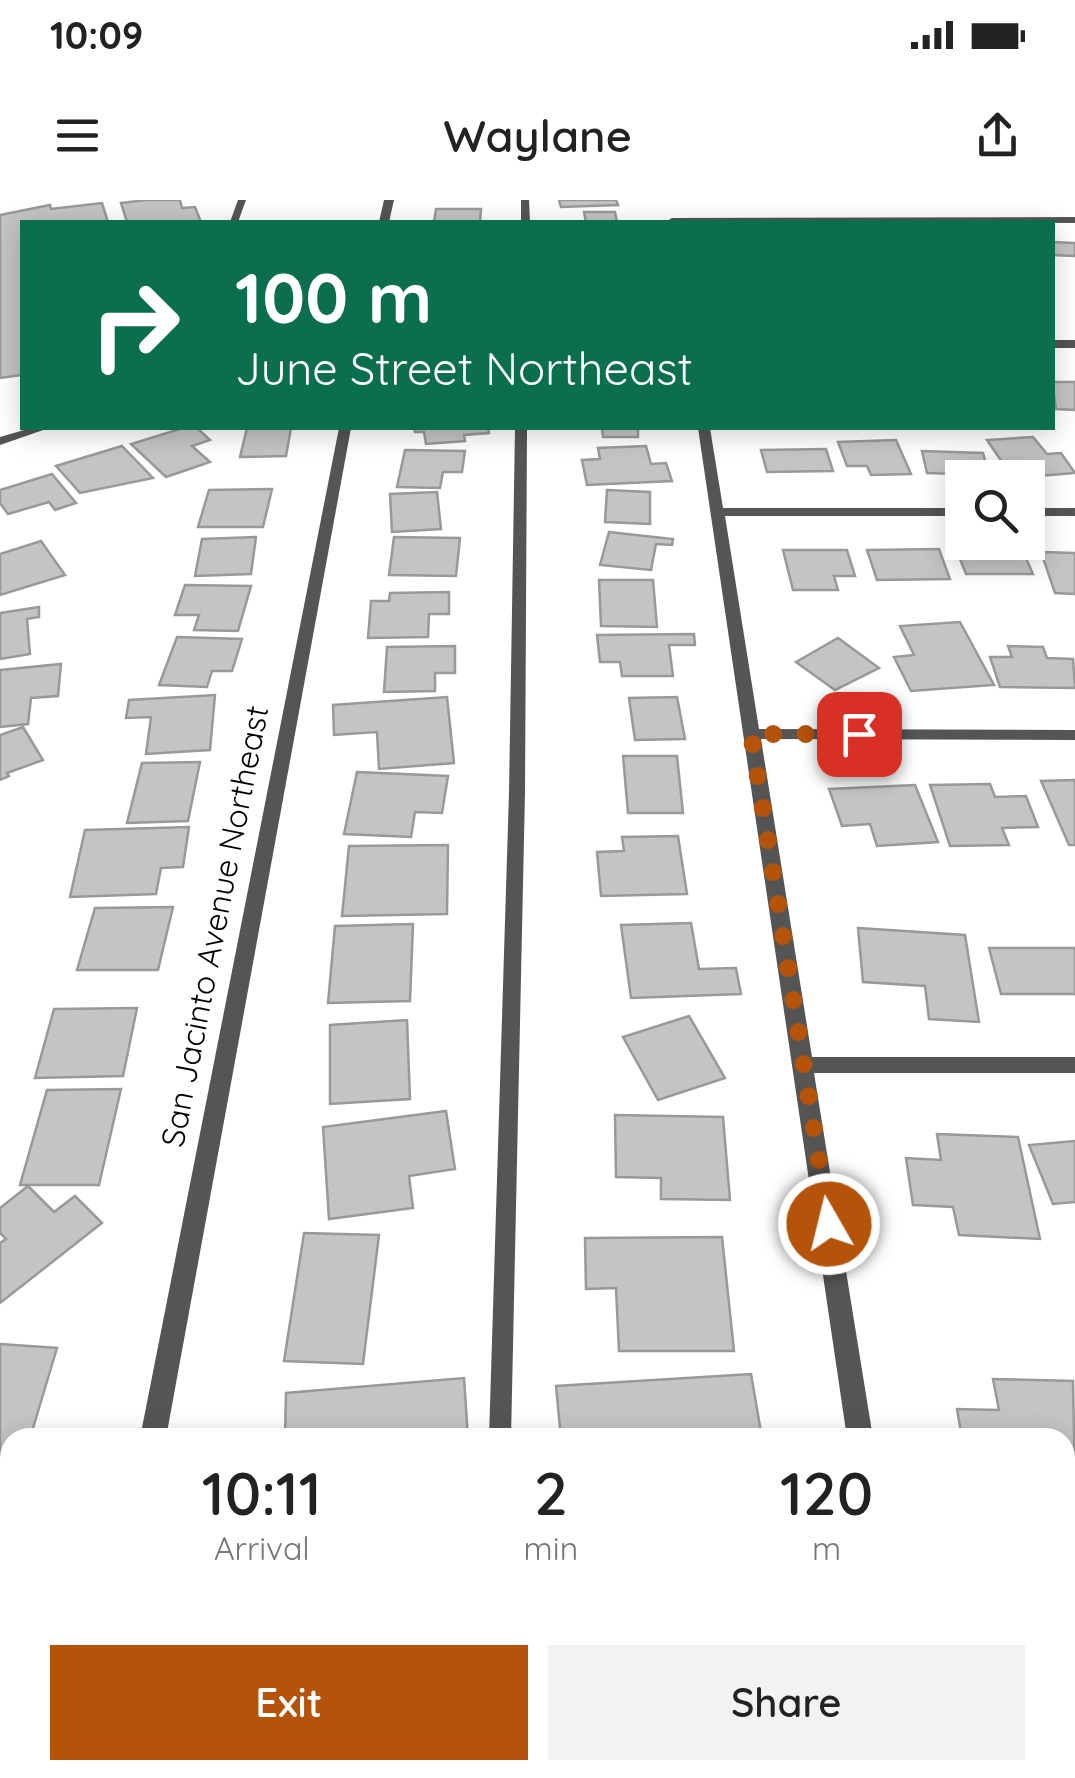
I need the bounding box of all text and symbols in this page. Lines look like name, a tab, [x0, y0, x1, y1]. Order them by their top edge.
text: 10:09	[50, 11, 143, 59]
text: Waylane	[443, 107, 632, 163]
icon: menu	[50, 108, 105, 163]
icon: share	[970, 108, 1025, 163]
text: 100 m	[235, 253, 432, 341]
icon: right	[70, 260, 200, 390]
text: June Street Northeast	[235, 340, 693, 396]
map controls	[945, 460, 1045, 560]
button: search	[945, 460, 1045, 560]
pin	[817, 692, 902, 777]
street label: San Jacinto Avenue Northeast	[152, 702, 276, 1150]
icon: arrive	[832, 707, 887, 762]
position arrow	[777, 1172, 881, 1276]
text: 10:11	[202, 1455, 322, 1530]
text: 2	[534, 1455, 568, 1530]
text: 120	[780, 1455, 873, 1530]
text: Arrival	[214, 1528, 310, 1568]
text: min	[524, 1528, 578, 1568]
text: m	[812, 1528, 841, 1568]
button: Exit	[50, 1645, 528, 1760]
button: Share	[548, 1645, 1025, 1760]

